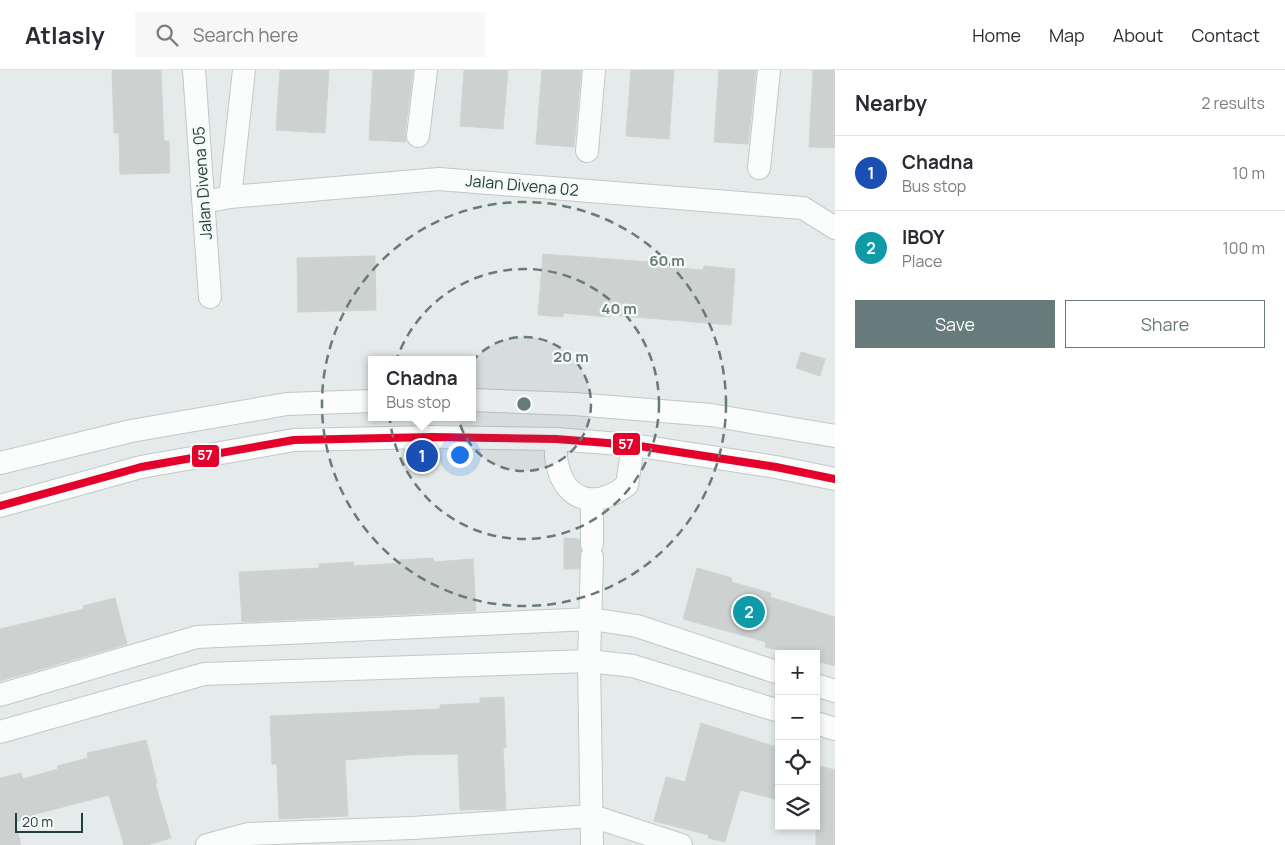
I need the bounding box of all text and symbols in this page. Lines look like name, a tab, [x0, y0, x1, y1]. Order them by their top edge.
search box	[135, 12, 485, 57]
text: Atlasly	[25, 18, 105, 51]
icon: search	[153, 21, 181, 49]
text: Search here	[193, 22, 298, 48]
text: Home	[972, 23, 1021, 47]
text: Map	[1049, 23, 1085, 47]
text: About	[1113, 23, 1163, 47]
text: Contact	[1191, 23, 1260, 47]
text: Nearby	[855, 89, 927, 117]
text: 2 results	[1201, 92, 1265, 114]
street label: Jalan Divena 05	[187, 126, 217, 240]
text: Chadna	[902, 149, 973, 175]
text: 1	[867, 162, 875, 184]
text: 10 m	[1232, 162, 1265, 184]
street label: Jalan Divena 02	[464, 169, 580, 201]
text: Bus stop	[902, 175, 966, 197]
text: IBOY	[902, 224, 945, 250]
text: 2	[866, 237, 876, 259]
text: 100 m	[1222, 237, 1265, 259]
text: 60 m	[649, 250, 685, 271]
text: Place	[902, 250, 942, 272]
text: 40 m	[601, 298, 637, 319]
button: Save	[855, 300, 1055, 348]
button: Share	[1065, 300, 1265, 348]
text: 20 m	[553, 346, 589, 367]
popup	[368, 356, 476, 421]
text: Chadna	[386, 365, 458, 391]
text: Bus stop	[386, 391, 451, 413]
centre of rings	[515, 395, 533, 413]
line badge: 57	[612, 432, 641, 456]
text: 57	[618, 434, 634, 453]
pin: 1	[406, 437, 438, 475]
your location	[447, 442, 473, 468]
line badge: 57	[191, 444, 220, 468]
text: 57	[197, 445, 213, 464]
pin: 2	[733, 593, 765, 631]
map controls	[775, 650, 820, 830]
button: +	[775, 650, 820, 695]
button: −	[775, 695, 820, 740]
button: locate	[775, 740, 820, 785]
button: layers	[775, 785, 820, 830]
scale bar	[15, 810, 82, 833]
text: 20 m	[22, 812, 53, 831]

